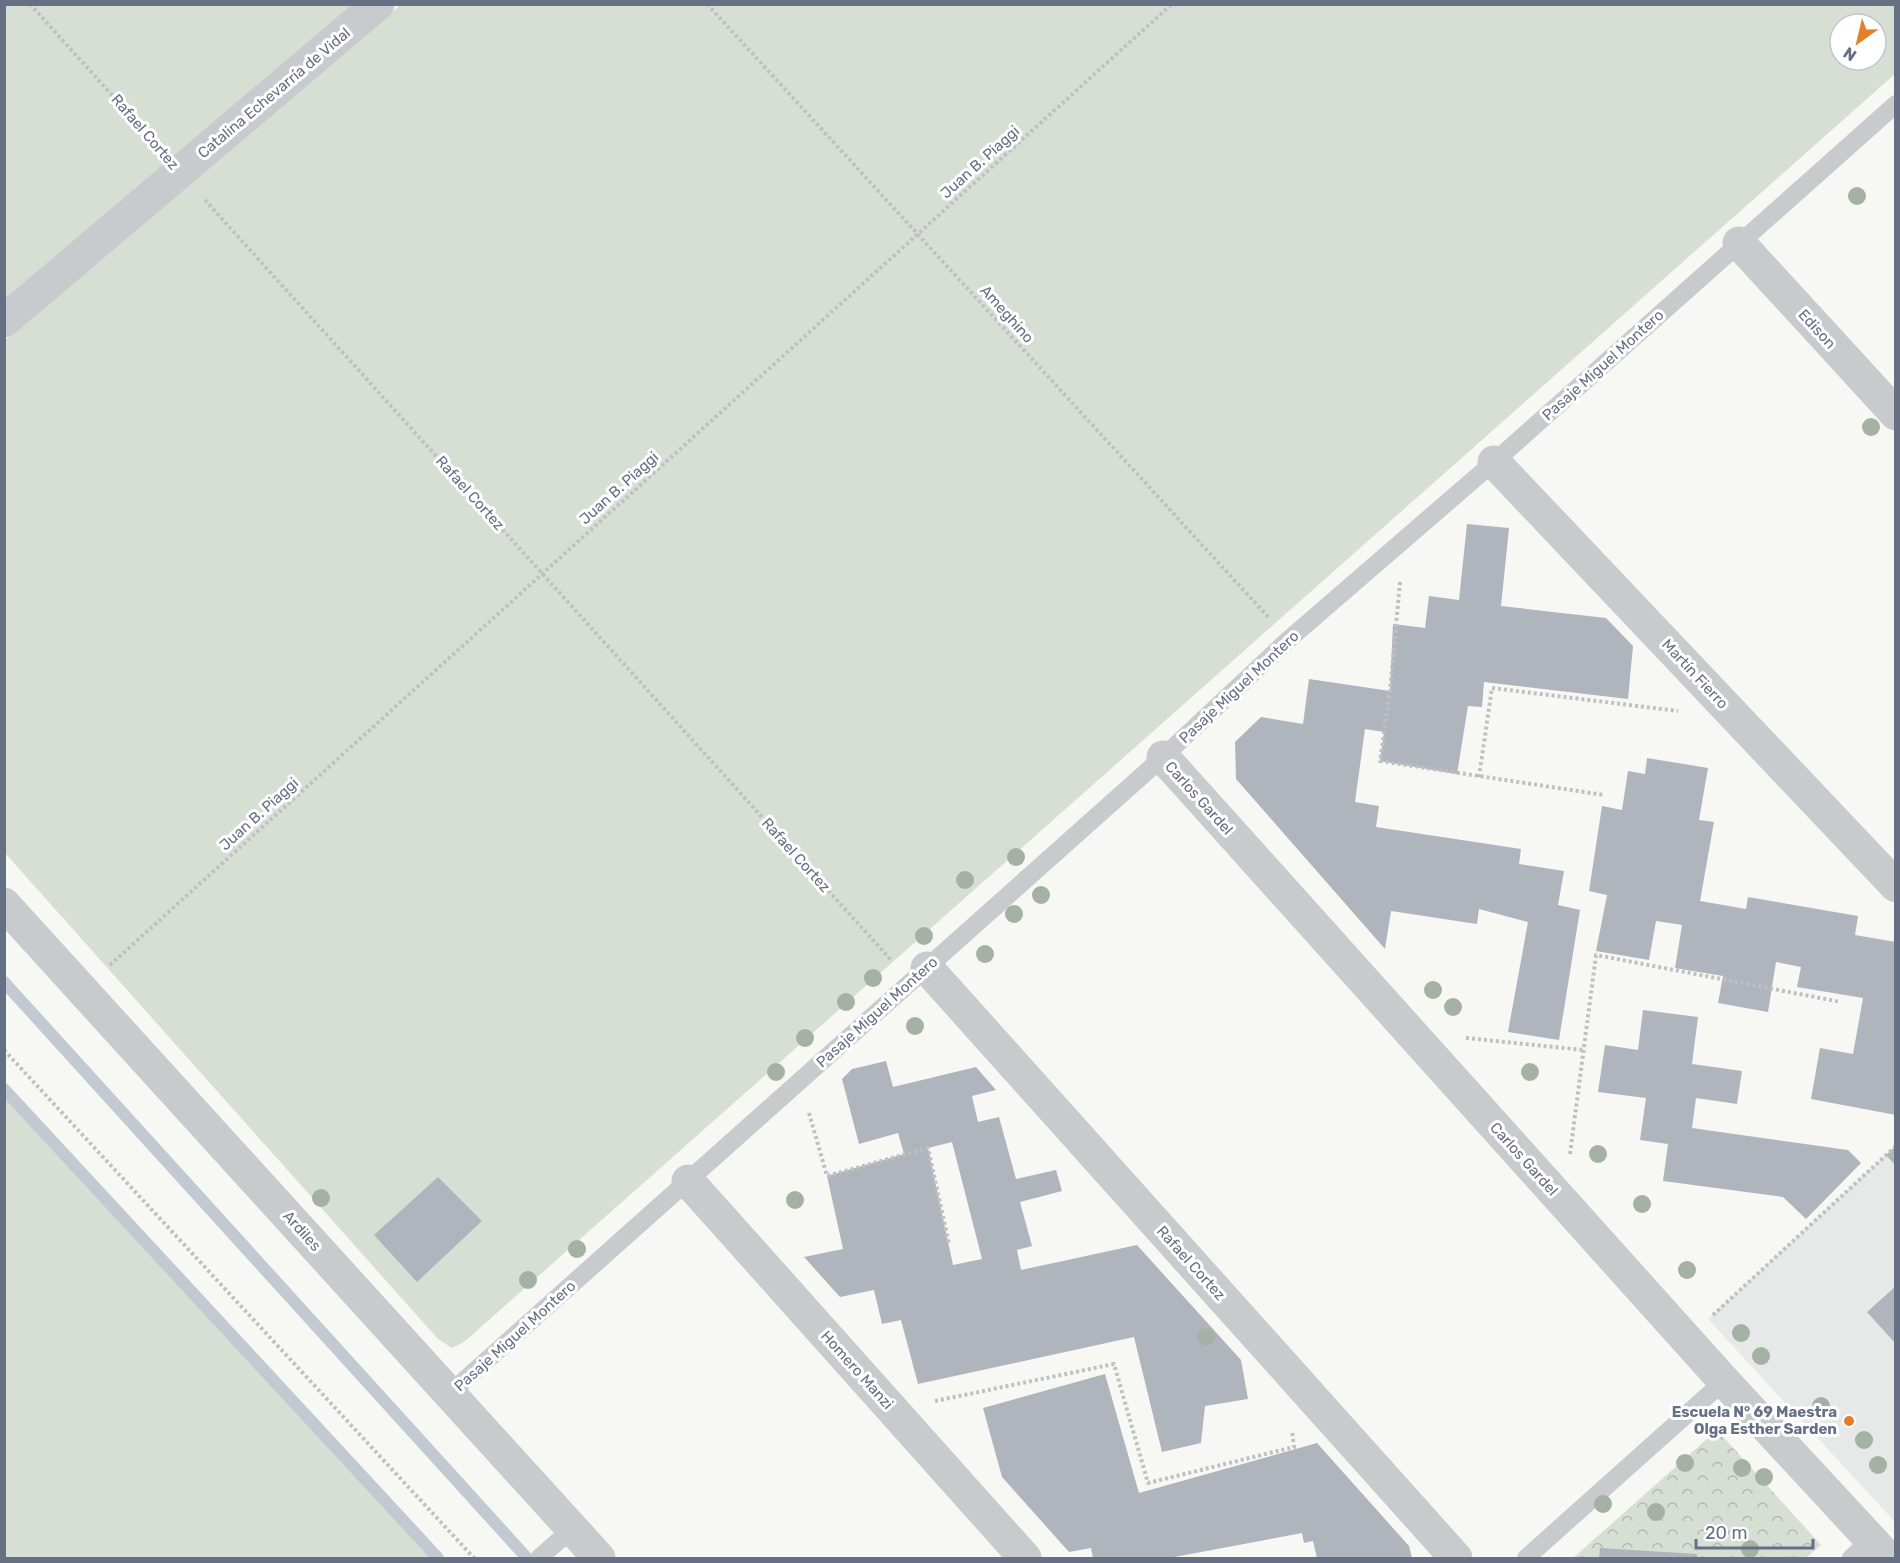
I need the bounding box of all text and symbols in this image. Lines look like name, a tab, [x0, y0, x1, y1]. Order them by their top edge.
north arrow	[1828, 12, 1888, 72]
street label: Catalina Echevarría de Vidal	[194, 24, 354, 162]
text: N	[1840, 43, 1860, 65]
street label: Rafael Cortez	[107, 91, 183, 174]
street label: Juan B. Piaggi	[937, 122, 1023, 202]
street label: Ameghino	[976, 282, 1038, 346]
street label: Pasaje Miguel Montero	[1539, 306, 1667, 424]
street label: Edison	[1795, 306, 1839, 352]
street label: Juan B. Piaggi	[576, 448, 662, 528]
street label: Rafael Cortez	[432, 452, 508, 534]
street label: Pasaje Miguel Montero	[1175, 627, 1303, 747]
street label: Martín Fierro	[1658, 635, 1732, 713]
street label: Carlos Gardel	[1161, 758, 1237, 838]
street label: Juan B. Piaggi	[216, 774, 302, 854]
street label: Rafael Cortez	[758, 814, 834, 896]
street label: Pasaje Miguel Montero	[813, 953, 941, 1071]
street label: Carlos Gardel	[1486, 1119, 1562, 1199]
street label: Ardiles	[279, 1207, 325, 1255]
street label: Rafael Cortez	[1153, 1222, 1229, 1304]
street label: Pasaje Miguel Montero	[451, 1277, 579, 1395]
street label: Homero Manzi	[817, 1327, 897, 1413]
place label: Escuela N° 69 Maestra Olga Esther Sarden	[1672, 1403, 1837, 1438]
marker: Escuela N° 69 Maestra Olga Esther Sarden	[1842, 1414, 1856, 1428]
scale bar	[1696, 1512, 1813, 1550]
text: 20 m	[1705, 1522, 1747, 1544]

